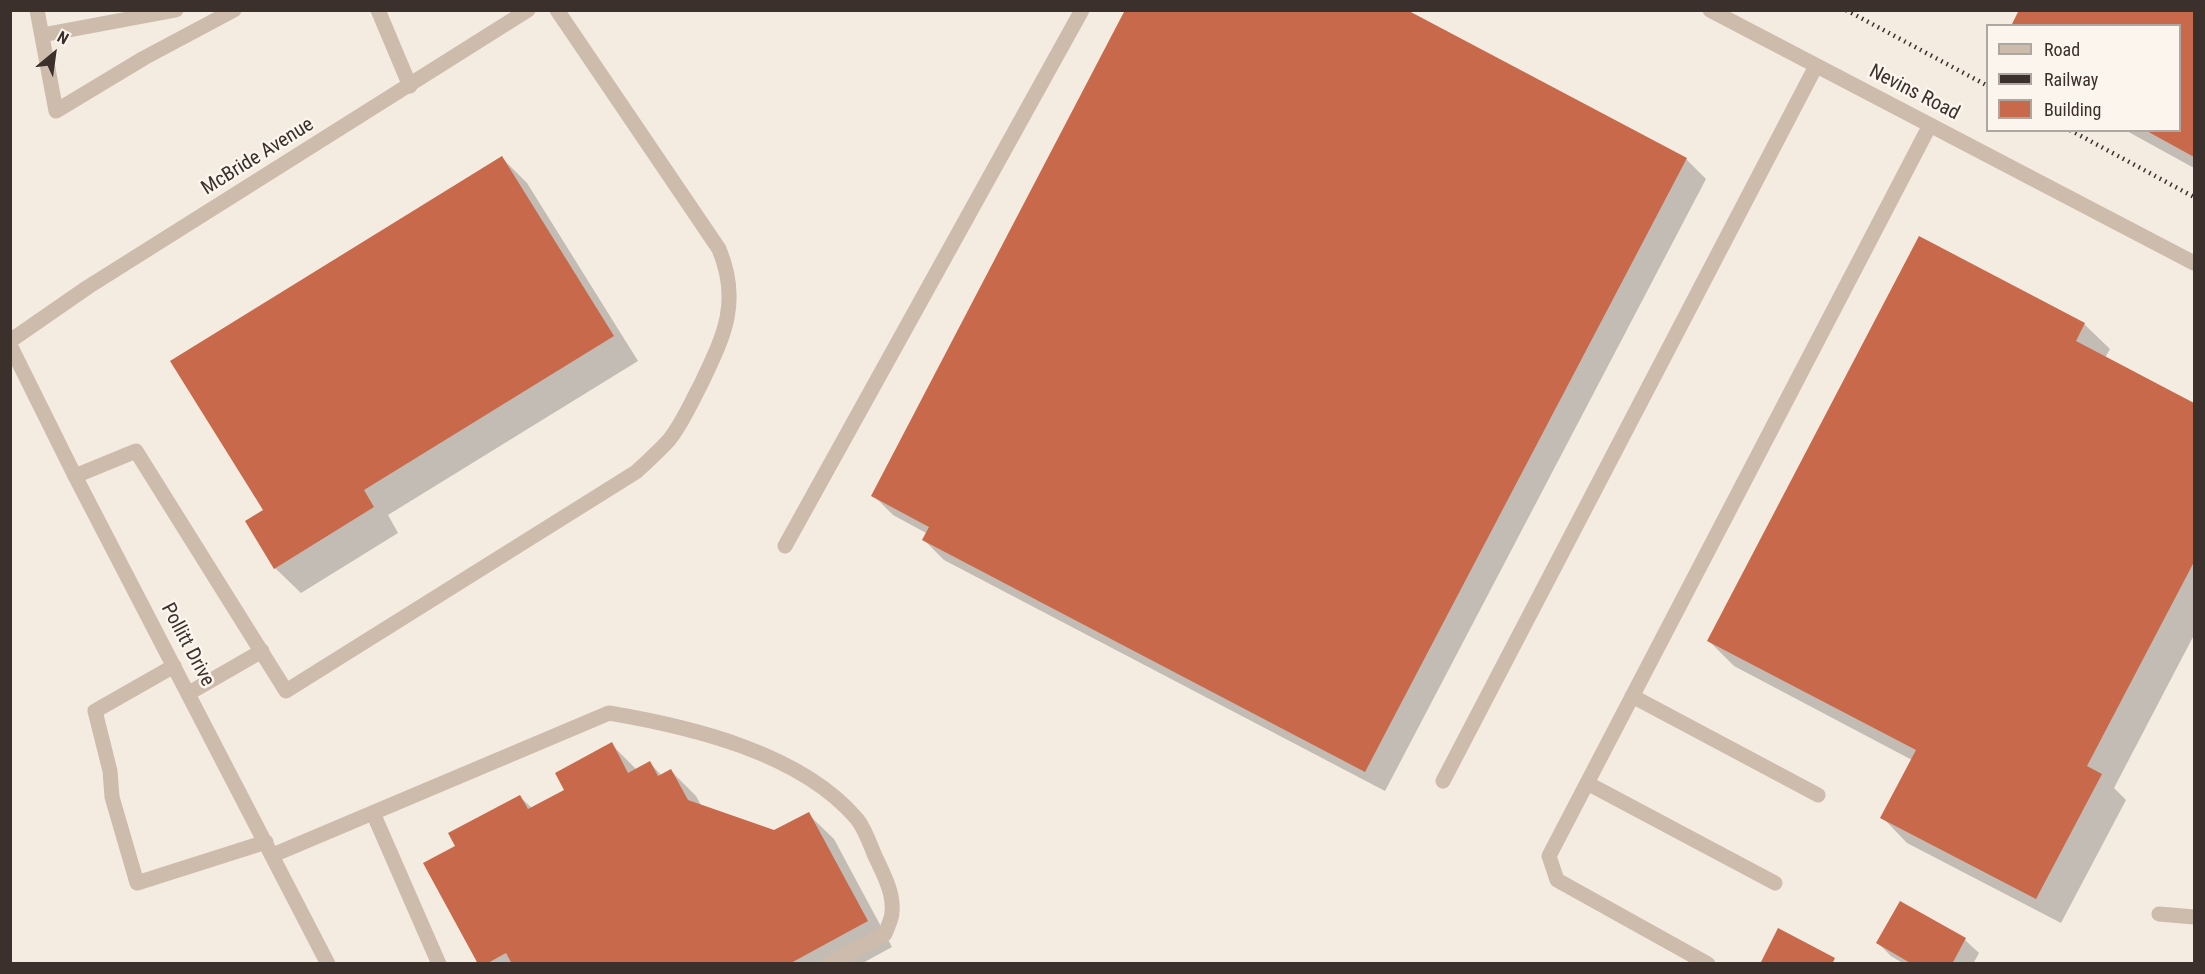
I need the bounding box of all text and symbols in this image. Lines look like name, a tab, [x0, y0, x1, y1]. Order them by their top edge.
north arrow	[24, 24, 84, 84]
legend	[1986, 24, 2181, 132]
text: N	[54, 27, 72, 48]
text: Road	[2044, 39, 2080, 60]
street label: Nevins Road	[1865, 60, 1963, 126]
text: Railway	[2044, 69, 2098, 90]
text: Building	[2044, 99, 2101, 120]
street label: McBride Avenue	[198, 113, 318, 201]
street label: Pollitt Drive	[155, 599, 219, 691]

